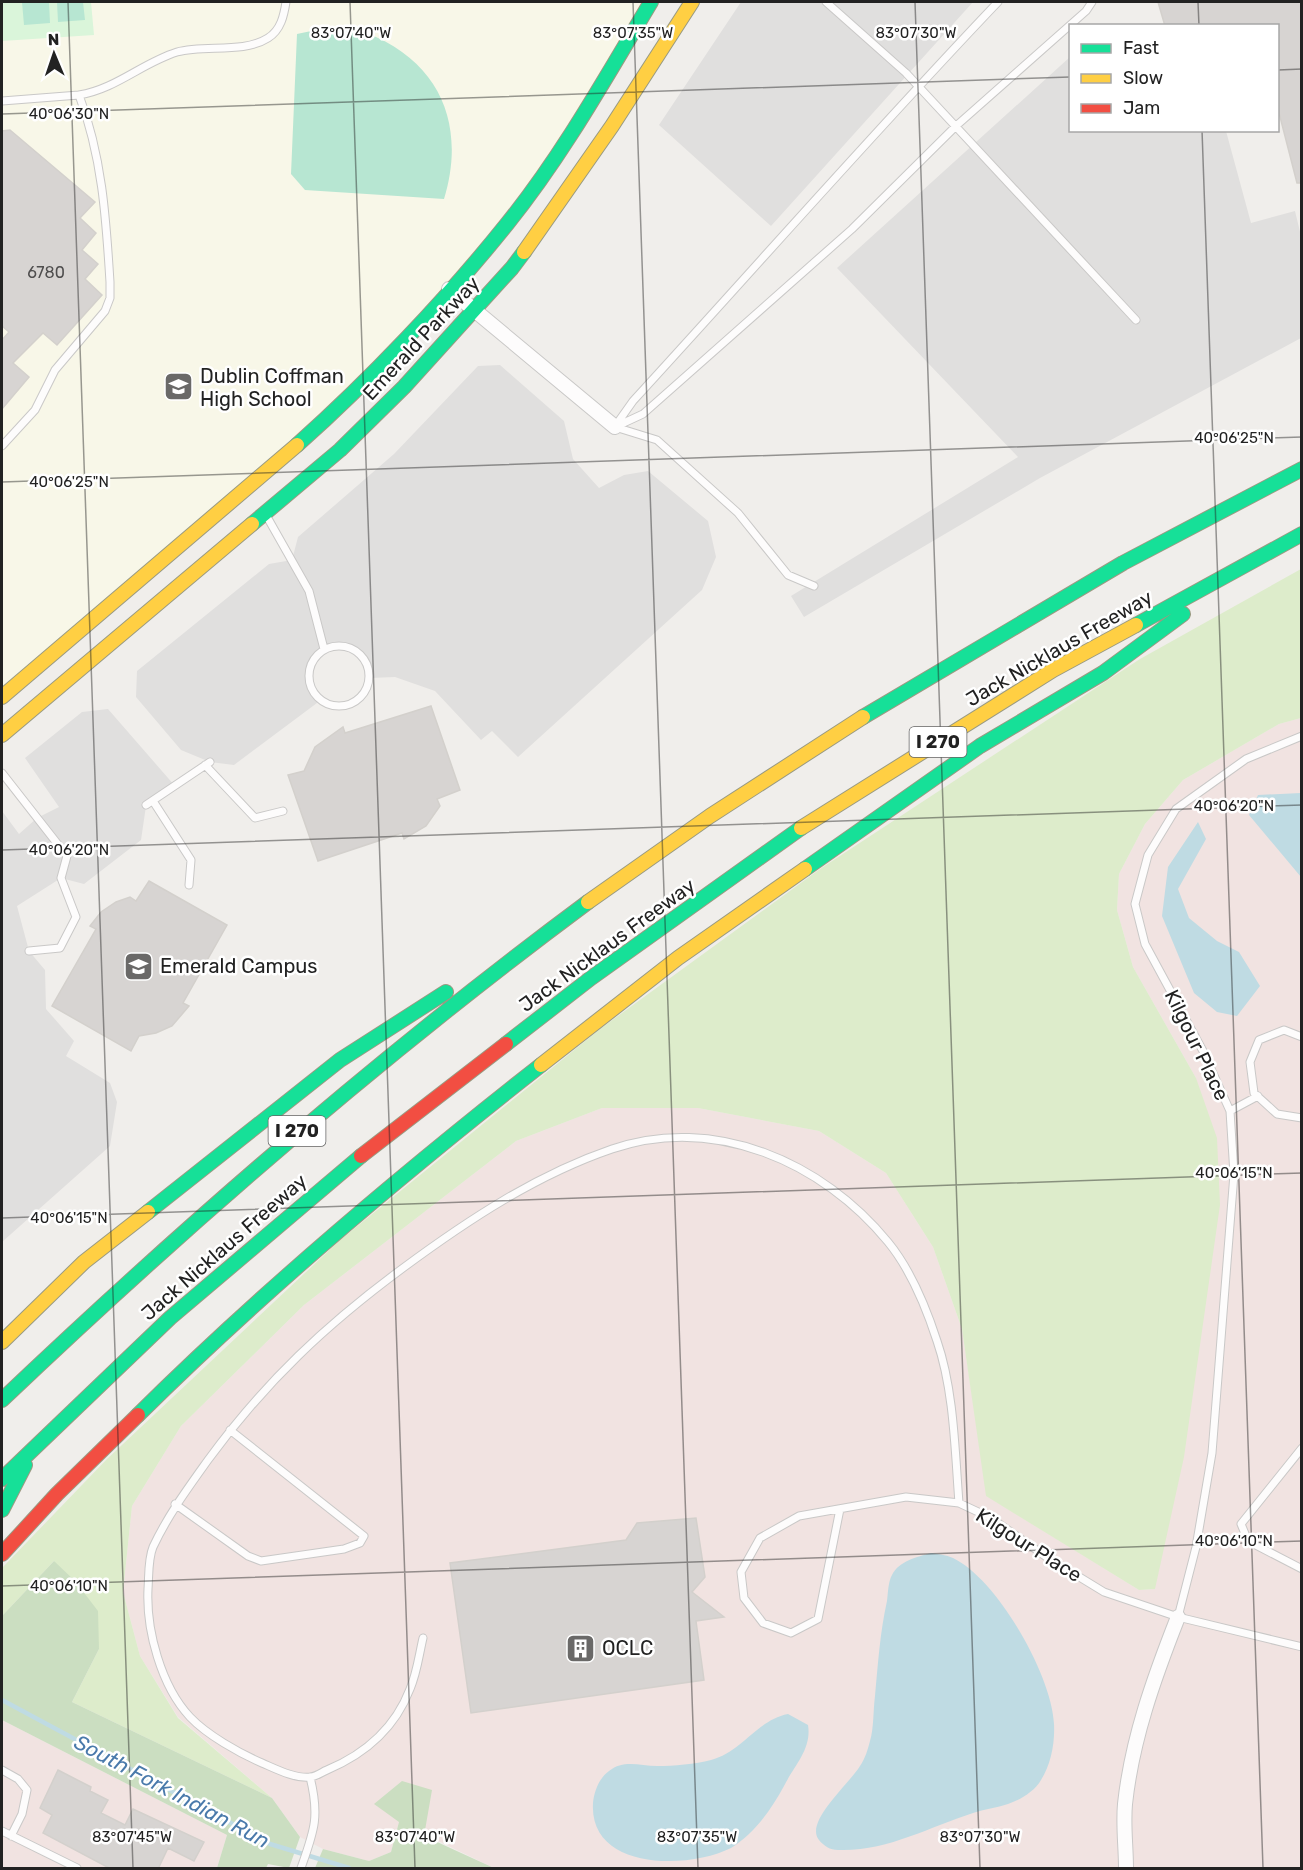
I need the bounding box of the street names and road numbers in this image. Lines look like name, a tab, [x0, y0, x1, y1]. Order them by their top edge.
street label: Emerald Parkway	[358, 271, 484, 405]
street label: Jack Nicklaus Freeway	[961, 585, 1157, 711]
road number: I 270	[910, 727, 966, 757]
street label: Jack Nicklaus Freeway	[514, 873, 700, 1017]
street label: Kilgour Place	[1160, 986, 1234, 1104]
road number: I 270	[268, 1116, 326, 1146]
street label: Jack Nicklaus Freeway	[136, 1169, 312, 1325]
street label: Kilgour Place	[972, 1503, 1086, 1587]

